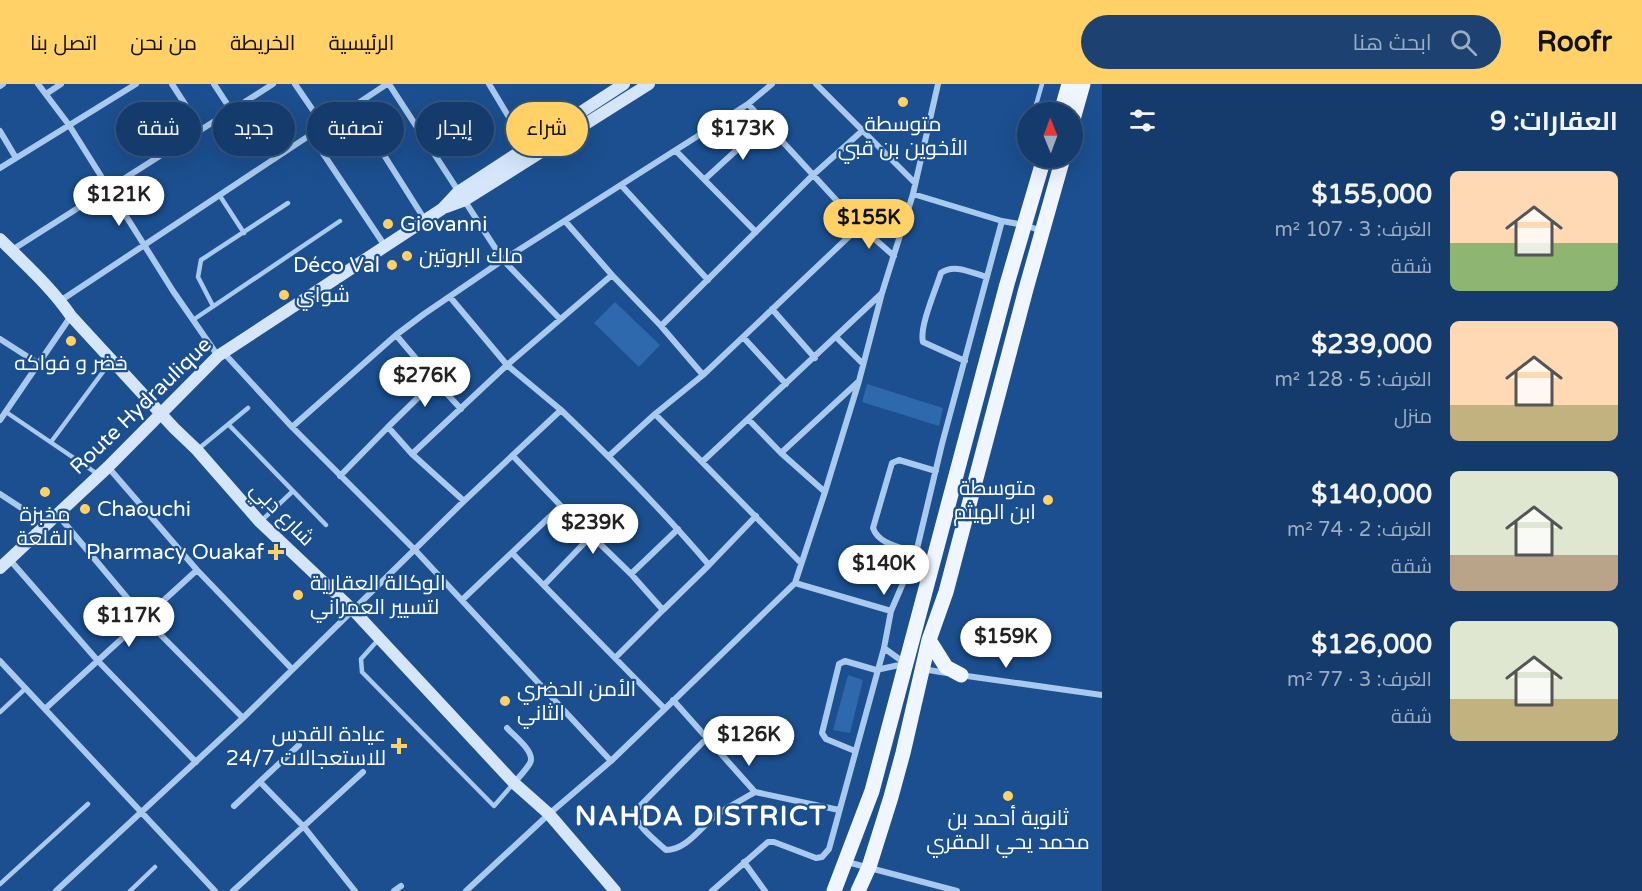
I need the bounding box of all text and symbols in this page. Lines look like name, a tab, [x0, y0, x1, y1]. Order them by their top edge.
search box	[1081, 15, 1501, 69]
text: Roofr	[1537, 25, 1612, 59]
icon: search	[1447, 26, 1480, 59]
text: ابحث هنا	[1353, 30, 1432, 56]
text: اتصل بنا	[30, 31, 97, 56]
text: من نحن	[130, 31, 197, 56]
text: الخريطة	[230, 31, 295, 56]
text: الرئيسية	[328, 31, 394, 56]
marker: متوسطة الأخوين بن قبي	[896, 95, 910, 109]
chip: شقة	[116, 102, 201, 156]
chip: جديد	[213, 102, 295, 156]
chip: تصفية	[307, 102, 404, 156]
chip: إيجار	[416, 102, 494, 156]
chip: شراء	[506, 102, 588, 156]
north arrow	[1017, 102, 1083, 168]
map controls	[1017, 102, 1083, 168]
icon: filters	[1126, 104, 1159, 137]
text: العقارات: 9	[1490, 106, 1618, 137]
pin: $173K	[701, 110, 785, 161]
place label: متوسطة الأخوين بن قبي	[838, 112, 968, 164]
text: $173K	[711, 117, 775, 141]
pin: $121K	[77, 176, 161, 227]
text: $155,000	[1312, 179, 1432, 210]
text: $121K	[87, 183, 151, 207]
icon: home	[1498, 195, 1570, 267]
pin: $155K	[827, 199, 911, 250]
text: $155K	[837, 206, 901, 230]
place label: Giovanni	[400, 212, 487, 237]
marker: Giovanni	[381, 217, 395, 231]
text: الغرف: 3 · 107 m²	[1275, 218, 1432, 242]
place label: ملك البروتين	[419, 244, 523, 269]
marker: ملك البروتين	[400, 249, 414, 263]
place label: Déco Val	[293, 253, 380, 278]
text: شقة	[1391, 255, 1432, 279]
marker: Déco Val	[385, 258, 399, 272]
place label: شواي	[296, 283, 350, 311]
marker: شواي	[277, 288, 291, 302]
text: $239,000	[1311, 329, 1432, 360]
street label: Route Hydraulique	[65, 332, 217, 480]
marker: خضر و فواكه	[64, 334, 78, 348]
icon: home	[1498, 345, 1570, 417]
place label: خضر و فواكه	[14, 351, 128, 376]
pin: $276K	[383, 357, 467, 408]
text: $276K	[393, 364, 457, 388]
text: الغرف: 5 · 128 m²	[1275, 368, 1432, 392]
text: منزل	[1394, 405, 1432, 429]
place label: متوسطة ابن الهيثم	[953, 476, 1036, 526]
street label: شارع دبي	[243, 477, 319, 553]
text: $140,000	[1311, 479, 1432, 510]
marker: مخبزة القلعة	[38, 485, 52, 499]
marker: متوسطة ابن الهيثم	[1041, 493, 1055, 507]
icon: home	[1498, 495, 1570, 567]
place label: Chaouchi	[97, 497, 191, 522]
place label: مخبزة القلعة	[17, 502, 73, 551]
marker: Chaouchi	[78, 502, 92, 516]
pin: $239K	[551, 504, 635, 555]
text: $239K	[561, 511, 625, 535]
text: الغرف: 2 · 74 m²	[1287, 518, 1432, 542]
place label: Pharmacy Ouakaf	[86, 540, 264, 565]
marker: Pharmacy Ouakaf	[269, 545, 283, 559]
pin: $140K	[842, 545, 926, 596]
text: $140K	[852, 552, 916, 576]
text: شقة	[1391, 555, 1432, 579]
place label: الوكالة العقارية لتسيير العمراني	[310, 571, 446, 623]
marker: الوكالة العقارية لتسيير العمراني	[291, 588, 305, 602]
pin: $117K	[87, 597, 171, 648]
text: $117K	[97, 604, 161, 628]
pin: $159K	[964, 618, 1048, 669]
text: $159K	[974, 625, 1038, 649]
text: $126,000	[1311, 629, 1432, 660]
icon: home	[1498, 645, 1570, 717]
text: الغرف: 3 · 77 m²	[1287, 668, 1432, 692]
place label: الأمن الحضري الثاني	[517, 677, 636, 729]
marker: الأمن الحضري الثاني	[498, 694, 512, 708]
text: شقة	[1391, 705, 1432, 729]
pin: $126K	[707, 716, 791, 767]
place label: عيادة القدس للاستعجالات 24/7	[226, 722, 386, 771]
text: $126K	[717, 723, 781, 747]
marker: عيادة القدس للاستعجالات 24/7	[390, 737, 408, 755]
marker: ثانوية أحمد بن محمد يحي المقري	[1001, 789, 1015, 803]
district label: NAHDA DISTRICT	[575, 800, 827, 833]
place label: ثانوية أحمد بن محمد يحي المقري	[926, 805, 1090, 858]

